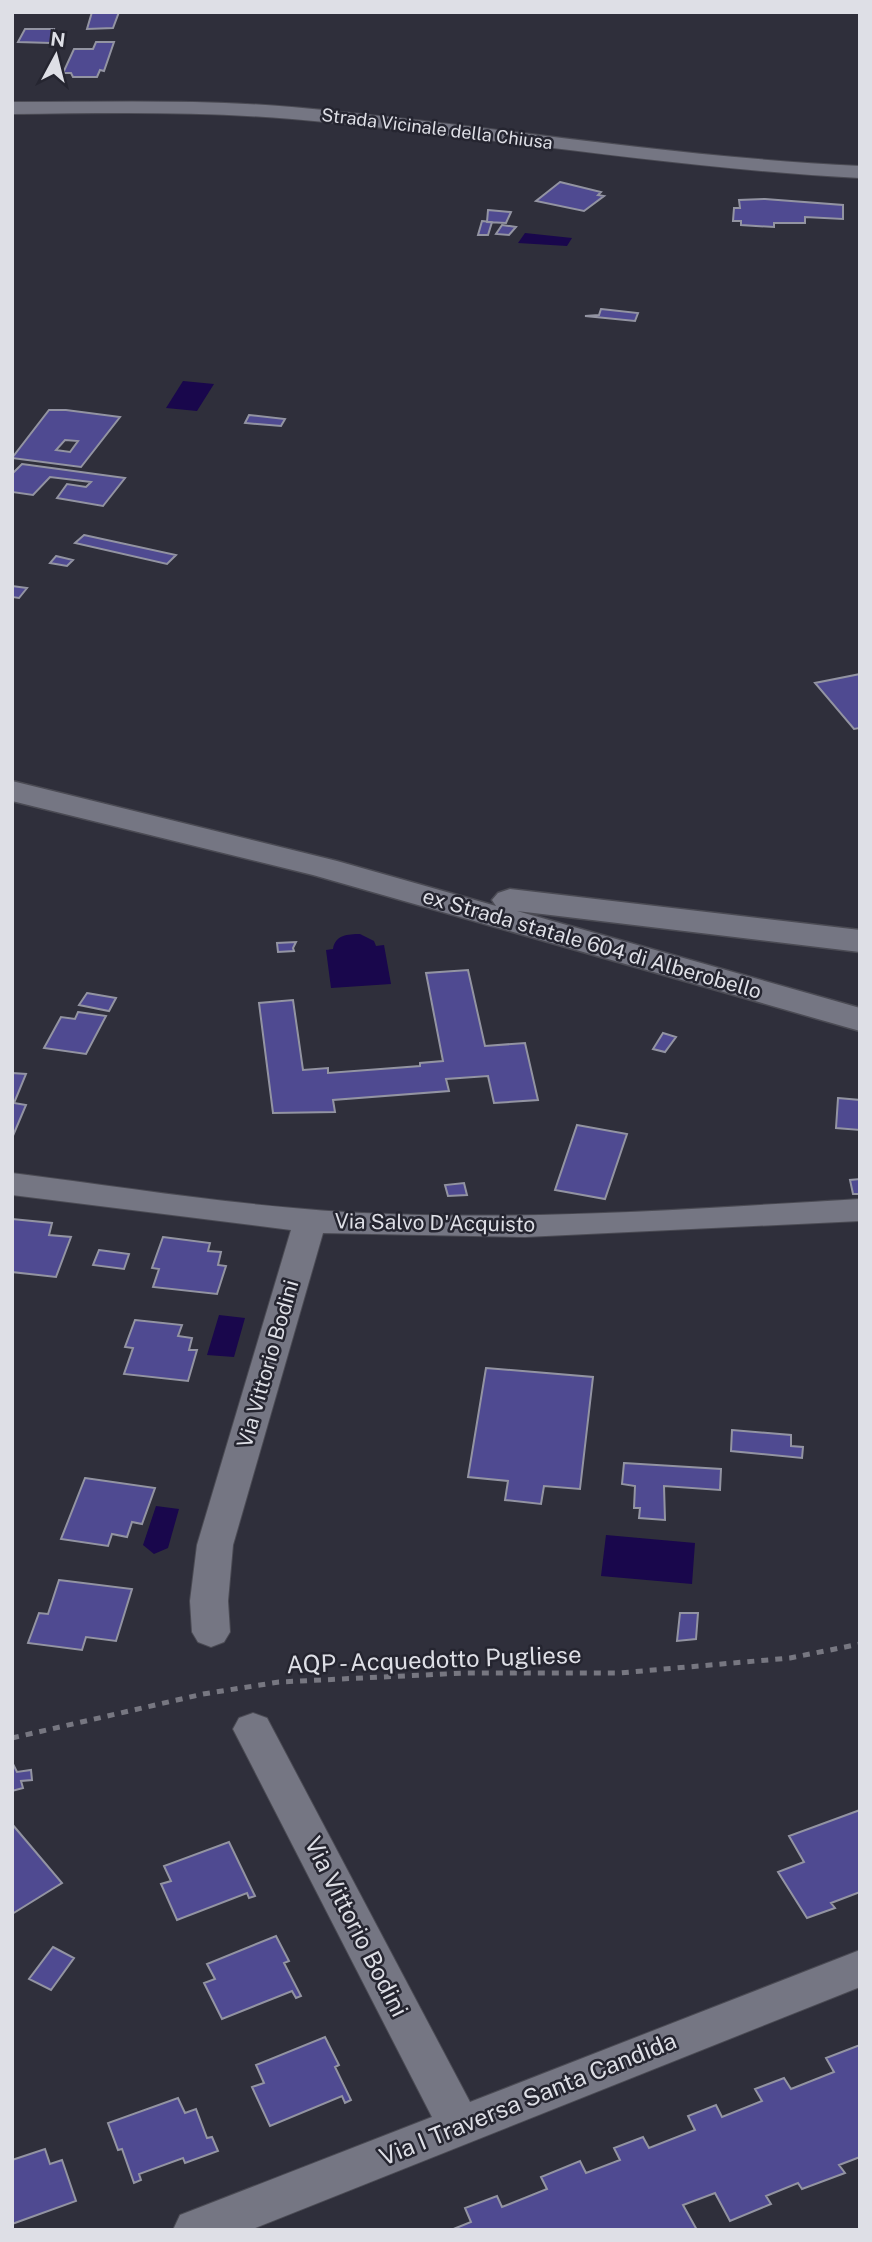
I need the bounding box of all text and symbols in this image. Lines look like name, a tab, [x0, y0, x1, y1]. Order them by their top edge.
north arrow	[21, 21, 91, 91]
text: N	[49, 27, 67, 51]
street label: Strada Vicinale della Chiusa	[320, 104, 554, 153]
street label: ex Strada statale 604 di Alberobello	[420, 883, 764, 1004]
street label: Via Salvo D'Acquisto	[334, 1208, 536, 1237]
street label: Via Vittorio Bodini	[232, 1277, 303, 1451]
street label: AQP - Acquedotto Pugliese	[286, 1640, 582, 1678]
street label: Via Vittorio Bodini	[299, 1832, 414, 2021]
street label: Via I Traversa Santa Candida	[375, 2026, 680, 2171]

